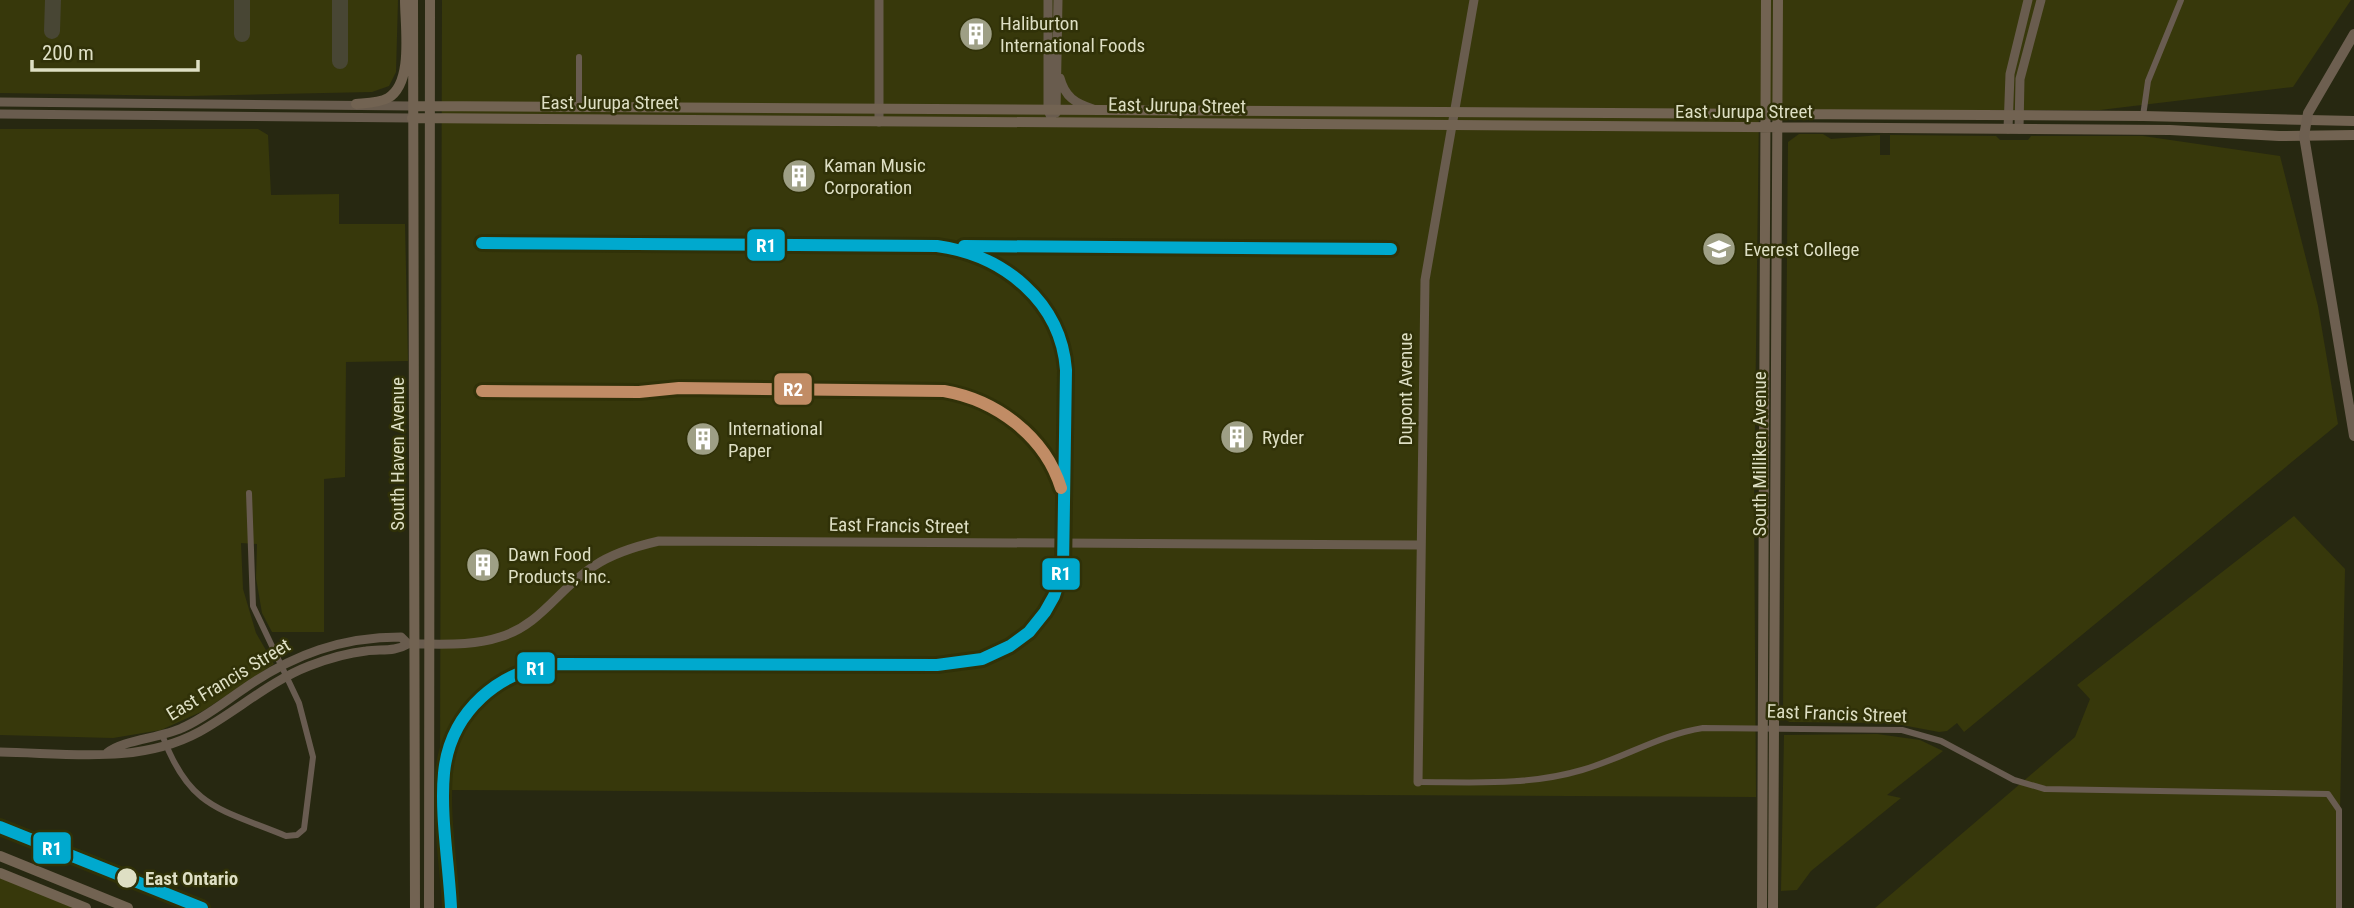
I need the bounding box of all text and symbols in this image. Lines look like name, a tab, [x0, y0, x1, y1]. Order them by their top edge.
place label: Haliburton International Foods	[1000, 12, 1145, 57]
building icon: Haliburton International Foods	[957, 15, 995, 53]
scale bar	[32, 28, 198, 72]
text: 200 m	[42, 41, 94, 65]
street label: East Jurupa Street	[541, 91, 679, 114]
street label: East Jurupa Street	[1108, 93, 1246, 118]
street label: East Jurupa Street	[1675, 100, 1813, 123]
place label: Kaman Music Corporation	[824, 154, 926, 199]
building icon: Kaman Music Corporation	[780, 157, 818, 195]
line badge: R1	[746, 228, 786, 262]
school or university icon: Everest College	[1700, 230, 1738, 268]
text: R1	[756, 234, 776, 257]
place label: Everest College	[1744, 238, 1860, 261]
street label: Dupont Avenue	[1394, 332, 1417, 445]
street label: South Milliken Avenue	[1748, 371, 1771, 537]
line badge: R2	[773, 372, 813, 406]
street label: South Haven Avenue	[386, 377, 409, 531]
text: R2	[783, 378, 803, 401]
place label: International Paper	[728, 417, 823, 462]
building icon: Ryder	[1218, 418, 1256, 456]
building icon: International Paper	[684, 420, 722, 458]
place label: Ryder	[1262, 426, 1304, 449]
street label: East Francis Street	[829, 513, 969, 538]
place label: Dawn Food Products, Inc.	[508, 543, 611, 588]
building icon: Dawn Food Products, Inc.	[464, 546, 502, 584]
line badge: R1	[1041, 557, 1081, 591]
text: R1	[1051, 562, 1071, 585]
street label: East Francis Street	[162, 633, 294, 725]
line badge: R1	[516, 651, 556, 685]
text: R1	[526, 657, 546, 680]
street label: East Francis Street	[1766, 700, 1908, 727]
line badge: R1	[32, 831, 72, 865]
text: R1	[42, 837, 62, 860]
marker: East Ontario	[115, 866, 139, 890]
place label: East Ontario	[145, 867, 238, 890]

